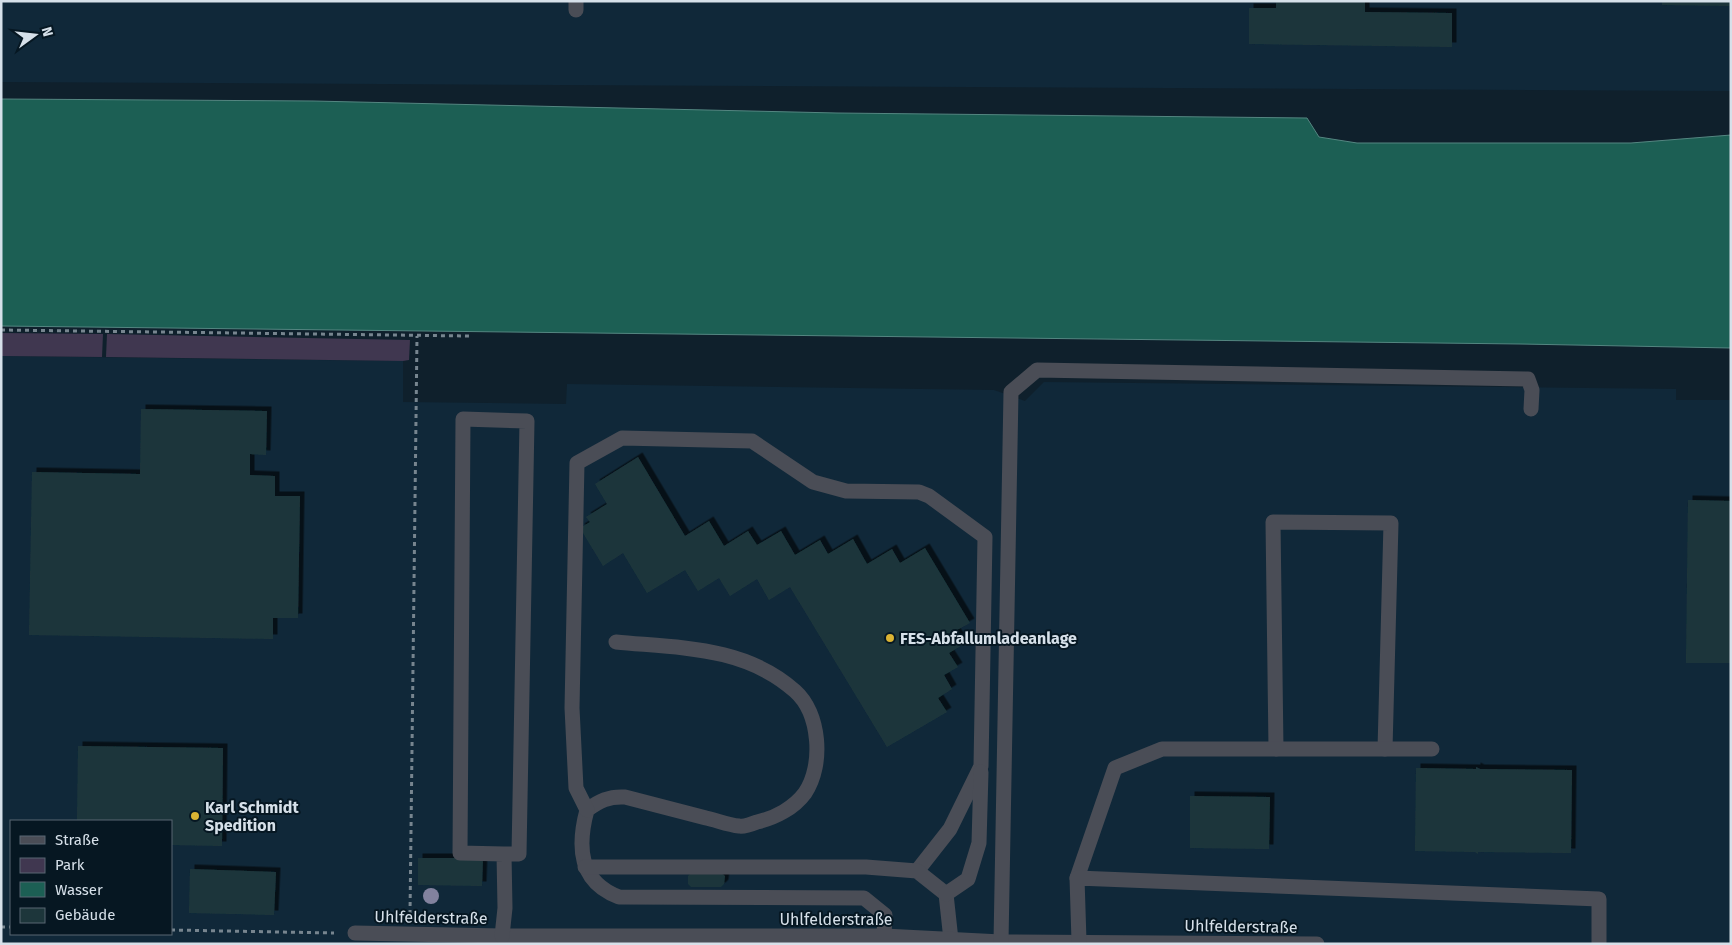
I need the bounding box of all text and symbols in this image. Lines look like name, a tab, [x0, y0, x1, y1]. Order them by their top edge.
north arrow	[10, 10, 60, 60]
text: N	[38, 25, 56, 38]
place label: FES-Abfallumladeanlage	[900, 629, 1077, 648]
marker: FES-Abfallumladeanlage	[884, 632, 896, 644]
place label: Karl Schmidt Spedition	[205, 798, 299, 835]
marker: Karl Schmidt Spedition	[189, 810, 201, 822]
legend	[10, 820, 172, 935]
text: Straße	[55, 831, 99, 849]
text: Park	[55, 856, 85, 874]
text: Wasser	[55, 881, 103, 899]
text: Gebäude	[55, 906, 115, 924]
street label: Uhlfelderstraße	[374, 907, 488, 928]
street label: Uhlfelderstraße	[779, 910, 893, 929]
street label: Uhlfelderstraße	[1184, 916, 1298, 937]

